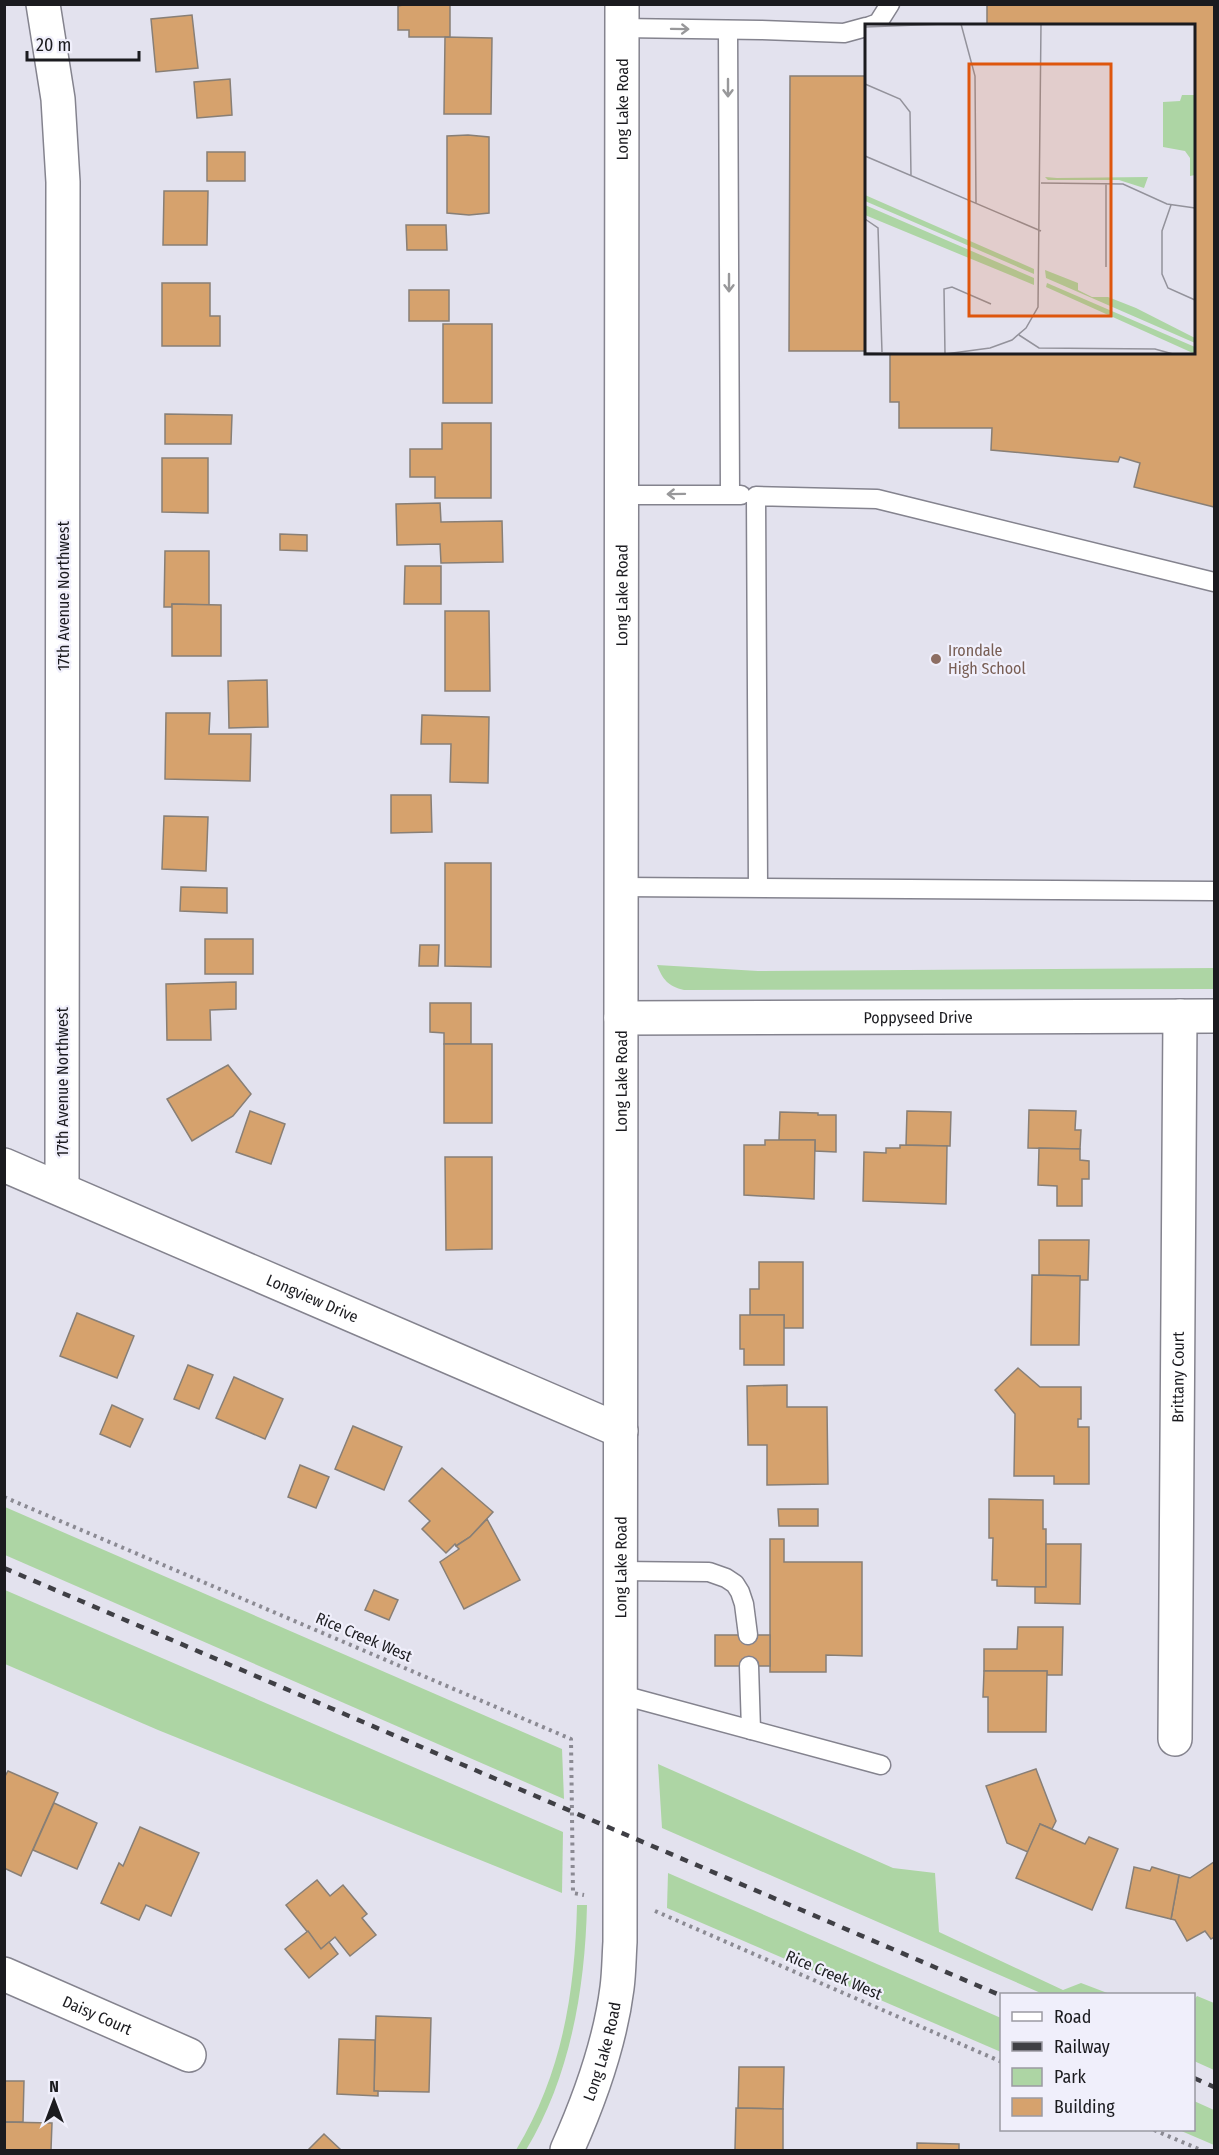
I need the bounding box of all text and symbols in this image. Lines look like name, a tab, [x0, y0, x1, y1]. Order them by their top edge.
one-way arrow	[670, 23, 690, 35]
scale bar	[27, 24, 140, 62]
inset map	[865, 24, 1195, 354]
text: 20 m	[36, 34, 71, 56]
street label: Long Lake Road	[612, 58, 631, 160]
one-way arrow	[722, 78, 734, 98]
one-way arrow	[723, 273, 735, 293]
one-way arrow	[667, 488, 687, 500]
street label: 17th Avenue Northwest	[54, 520, 73, 671]
street label: Long Lake Road	[612, 544, 631, 646]
place label: Irondale High School	[948, 641, 1026, 678]
marker: Irondale High School	[929, 652, 943, 666]
street label: 17th Avenue Northwest	[53, 1006, 72, 1157]
street label: Poppyseed Drive	[863, 1007, 973, 1027]
street label: Long Lake Road	[611, 1030, 630, 1132]
street label: Longview Drive	[264, 1270, 362, 1326]
street label: Brittany Court	[1168, 1331, 1187, 1423]
street label: Long Lake Road	[611, 1516, 630, 1618]
street label: Rice Creek West	[313, 1608, 416, 1666]
street label: Rice Creek West	[783, 1946, 886, 2004]
street label: Daisy Court	[60, 1991, 136, 2039]
legend	[1000, 1993, 1195, 2131]
street label: Long Lake Road	[579, 2000, 624, 2103]
text: Road	[1054, 2006, 1091, 2028]
text: Railway	[1054, 2036, 1110, 2058]
text: Park	[1054, 2066, 1087, 2088]
north arrow	[24, 2071, 84, 2131]
text: N	[49, 2077, 59, 2096]
text: Building	[1054, 2096, 1115, 2118]

